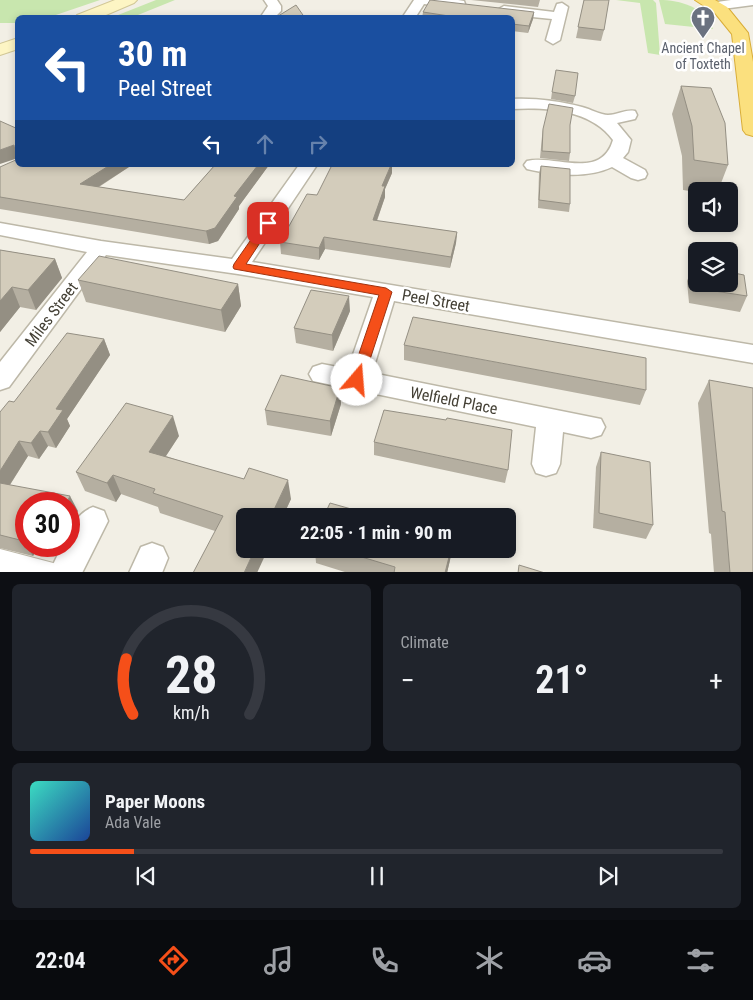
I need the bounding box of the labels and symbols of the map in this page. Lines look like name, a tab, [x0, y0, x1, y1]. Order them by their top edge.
church icon: Ancient Chapel of Toxteth	[690, 5, 716, 39]
place label: Ancient Chapel of Toxteth	[661, 40, 745, 72]
pin	[247, 202, 289, 244]
street label: Miles Street	[21, 278, 82, 350]
street label: Peel Street	[400, 285, 472, 316]
position arrow	[330, 353, 382, 405]
street label: Welfield Place	[408, 383, 499, 418]
speed limit sign: 30	[15, 492, 80, 557]

